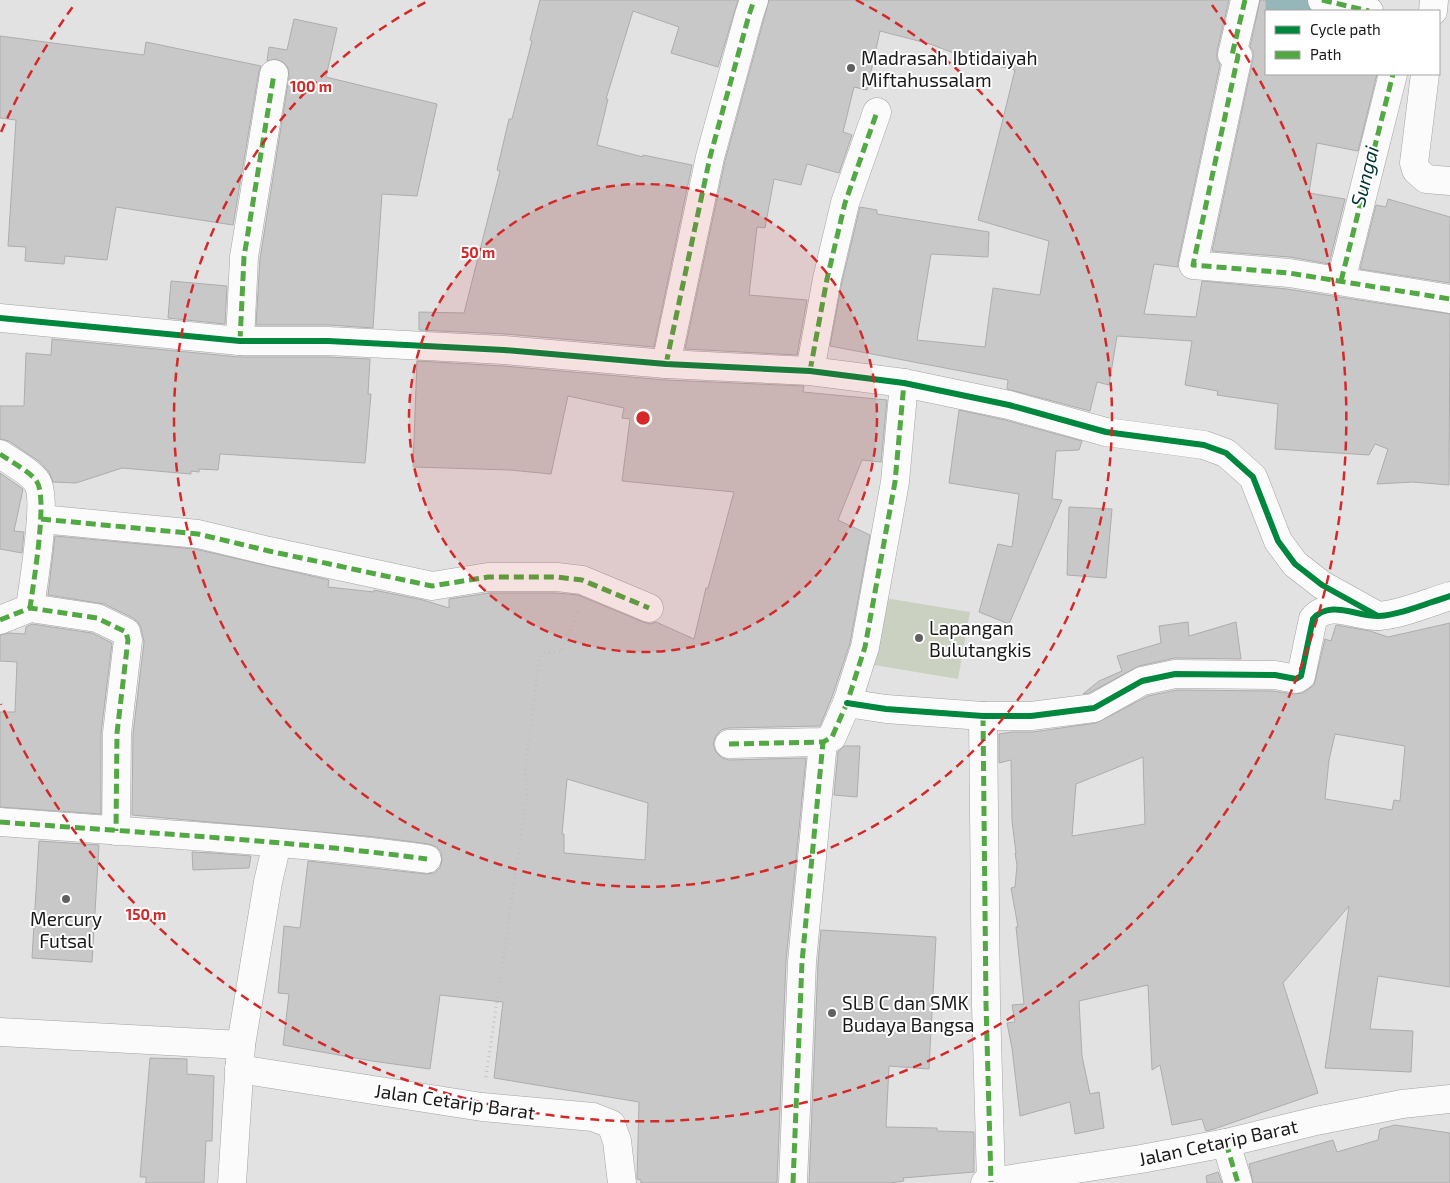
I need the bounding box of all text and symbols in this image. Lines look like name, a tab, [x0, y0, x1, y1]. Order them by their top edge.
legend	[1265, 10, 1440, 75]
text: Cycle path	[1310, 20, 1381, 38]
text: Path	[1310, 45, 1341, 63]
place label: Madrasah Ibtidaiyah Miftahussalam	[861, 46, 1038, 91]
marker: Madrasah Ibtidaiyah Miftahussalam	[845, 62, 857, 74]
text: 100 m	[290, 77, 332, 95]
water label: Sungai	[1345, 143, 1383, 209]
text: 50 m	[461, 243, 495, 261]
centre of rings	[634, 409, 652, 427]
place label: Lapangan Bulutangkis	[929, 616, 1031, 661]
marker: Lapangan Bulutangkis	[913, 632, 925, 644]
marker: Mercury Futsal	[60, 893, 72, 905]
text: 150 m	[126, 905, 166, 923]
place label: Mercury Futsal	[30, 907, 102, 952]
place label: SLB C dan SMK Budaya Bangsa	[842, 991, 975, 1036]
marker: SLB C dan SMK Budaya Bangsa	[826, 1007, 838, 1019]
street label: Jalan Cetarip Barat	[373, 1078, 537, 1124]
street label: Jalan Cetarip Barat	[1136, 1114, 1300, 1170]

